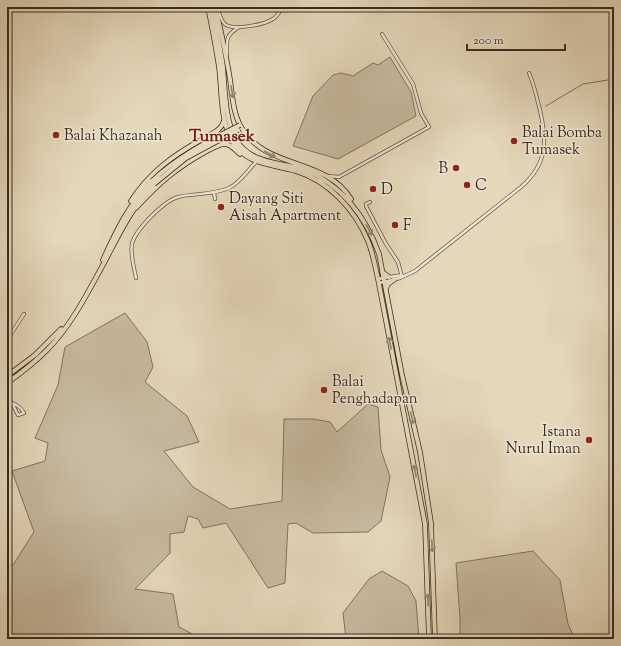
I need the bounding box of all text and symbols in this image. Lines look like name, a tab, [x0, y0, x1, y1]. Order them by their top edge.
scale bar	[467, 26, 565, 52]
text: 200 m	[473, 32, 504, 50]
one-way arrow	[228, 85, 236, 98]
place label: Balai Bomba Tumasek	[522, 123, 602, 161]
district label: Tumasek	[189, 125, 256, 149]
place label: Balai Khazanah	[64, 126, 163, 147]
marker: Balai Khazanah	[51, 130, 61, 140]
marker: Balai Bomba Tumasek	[509, 136, 519, 146]
one-way arrow	[264, 151, 276, 158]
place label: B	[439, 159, 449, 180]
marker: B	[451, 163, 461, 173]
place label: C	[475, 176, 487, 197]
place label: D	[381, 180, 393, 201]
marker: C	[462, 180, 472, 190]
marker: D	[368, 184, 378, 194]
place label: Dayang Siti Aisah Apartment	[229, 189, 341, 227]
marker: Dayang Siti Aisah Apartment	[216, 202, 226, 212]
place label: F	[403, 216, 412, 237]
marker: F	[390, 220, 400, 230]
one-way arrow	[366, 224, 373, 236]
one-way arrow	[386, 337, 394, 350]
place label: Balai Penghadapan	[332, 372, 418, 410]
marker: Balai Penghadapan	[319, 385, 329, 395]
one-way arrow	[409, 411, 417, 424]
place label: Istana Nurul Iman	[506, 422, 581, 460]
marker: Istana Nurul Iman	[584, 435, 594, 445]
one-way arrow	[411, 465, 419, 478]
one-way arrow	[428, 539, 436, 552]
one-way arrow	[424, 594, 432, 607]

